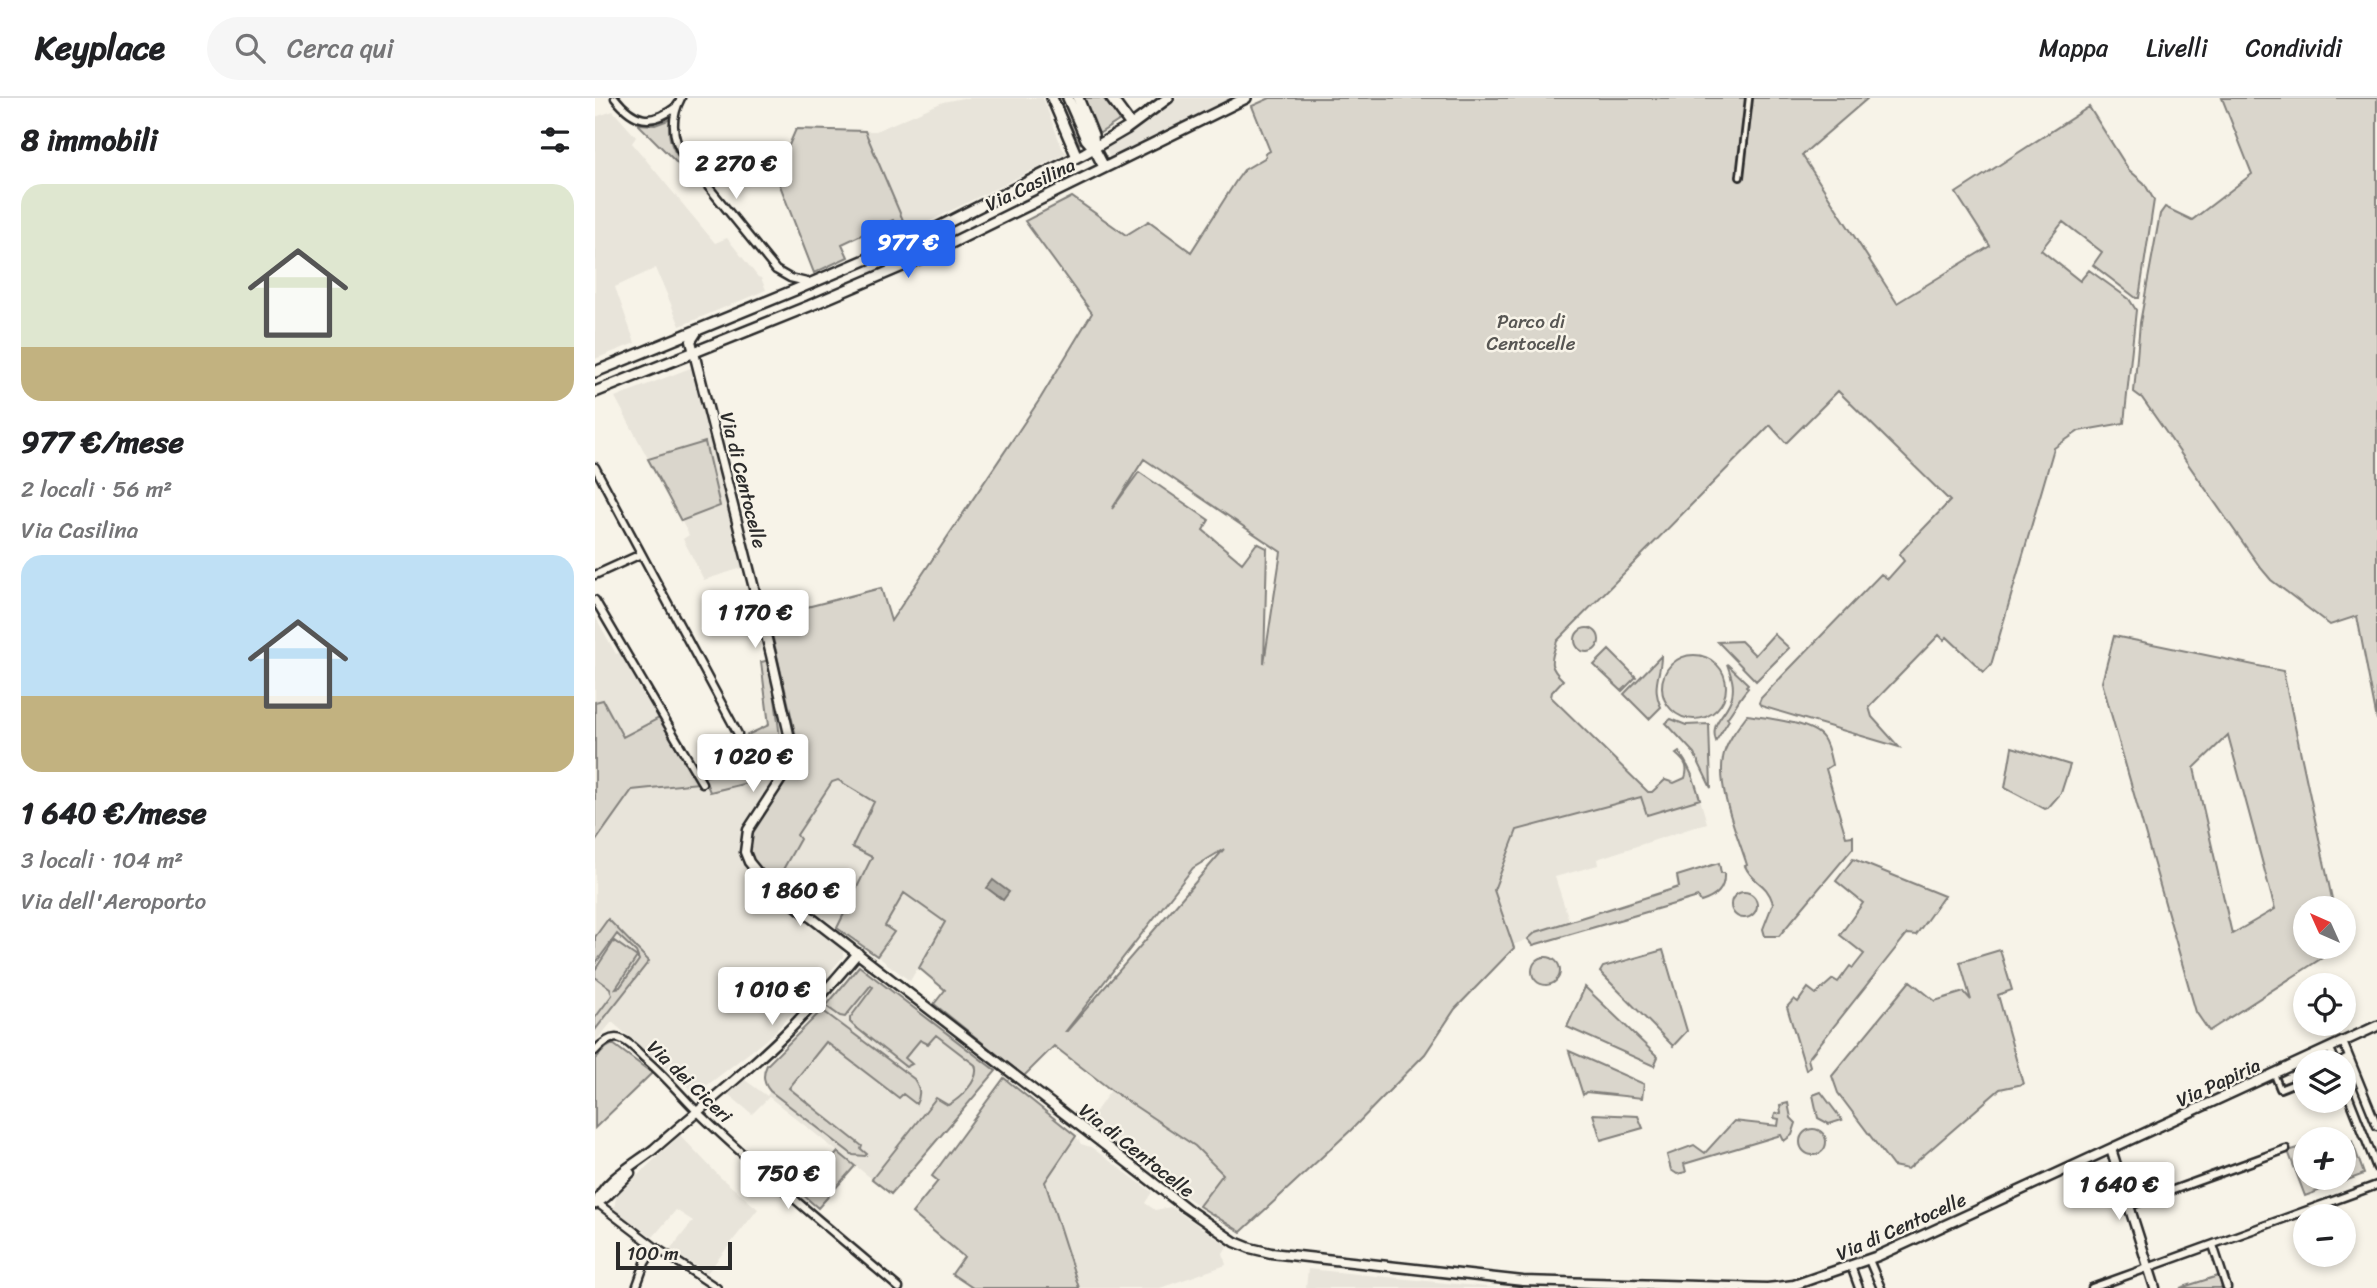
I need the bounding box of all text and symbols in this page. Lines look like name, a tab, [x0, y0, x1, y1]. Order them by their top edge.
search box	[207, 17, 697, 80]
text: Keyplace	[35, 19, 165, 77]
text: Cerca qui	[287, 25, 394, 71]
text: Mappa	[2039, 27, 2108, 69]
text: Livelli	[2146, 27, 2208, 69]
text: Condividi	[2246, 27, 2342, 69]
icon: search	[231, 29, 269, 67]
text: 8 immobili	[21, 113, 158, 167]
icon: filters	[536, 121, 574, 159]
pin: 2 270 €	[671, 141, 801, 201]
text: 2 270 €	[695, 143, 777, 184]
street label: Via Casilina	[979, 148, 1081, 221]
pin: 977 €	[859, 220, 957, 280]
text: 977 €	[877, 222, 939, 263]
icon: home	[235, 230, 361, 356]
park label: Parco di Centocelle	[1486, 305, 1576, 360]
street label: Via di Centocelle	[711, 408, 776, 552]
text: 977 €/mese	[21, 415, 184, 469]
text: 2 locali · 56 m²	[21, 469, 172, 510]
text: Via Casilina	[21, 510, 138, 551]
pin: 1 170 €	[690, 590, 820, 650]
text: 1 170 €	[718, 592, 792, 633]
icon: home	[235, 601, 361, 727]
pin: 1 020 €	[688, 734, 818, 794]
text: 1 020 €	[713, 736, 793, 777]
text: 1 640 €/mese	[21, 786, 207, 840]
text: 3 locali · 104 m²	[21, 840, 183, 881]
pin: 1 860 €	[735, 868, 865, 928]
text: 1 860 €	[761, 870, 839, 911]
text: Via dell'Aeroporto	[21, 881, 206, 922]
north arrow	[2293, 896, 2355, 959]
map controls	[2293, 896, 2356, 1267]
pin: 1 010 €	[707, 968, 837, 1027]
text: 1 010 €	[734, 969, 810, 1010]
button: locate	[2293, 973, 2356, 1036]
street label: Via dei Ciceri	[639, 1032, 741, 1132]
street label: Via Papiria	[2171, 1048, 2266, 1116]
button: layers	[2293, 1050, 2356, 1113]
street label: Via di Centocelle	[1072, 1094, 1202, 1207]
button: +	[2293, 1127, 2356, 1190]
pin: 750 €	[739, 1152, 837, 1211]
text: 750 €	[757, 1153, 819, 1194]
pin: 1 640 €	[2054, 1162, 2184, 1222]
text: 1 640 €	[2079, 1164, 2159, 1205]
street label: Via di Centocelle	[1831, 1183, 1972, 1270]
button: −	[2293, 1204, 2356, 1267]
text: 100 m	[627, 1237, 679, 1270]
scale bar	[616, 1239, 731, 1271]

